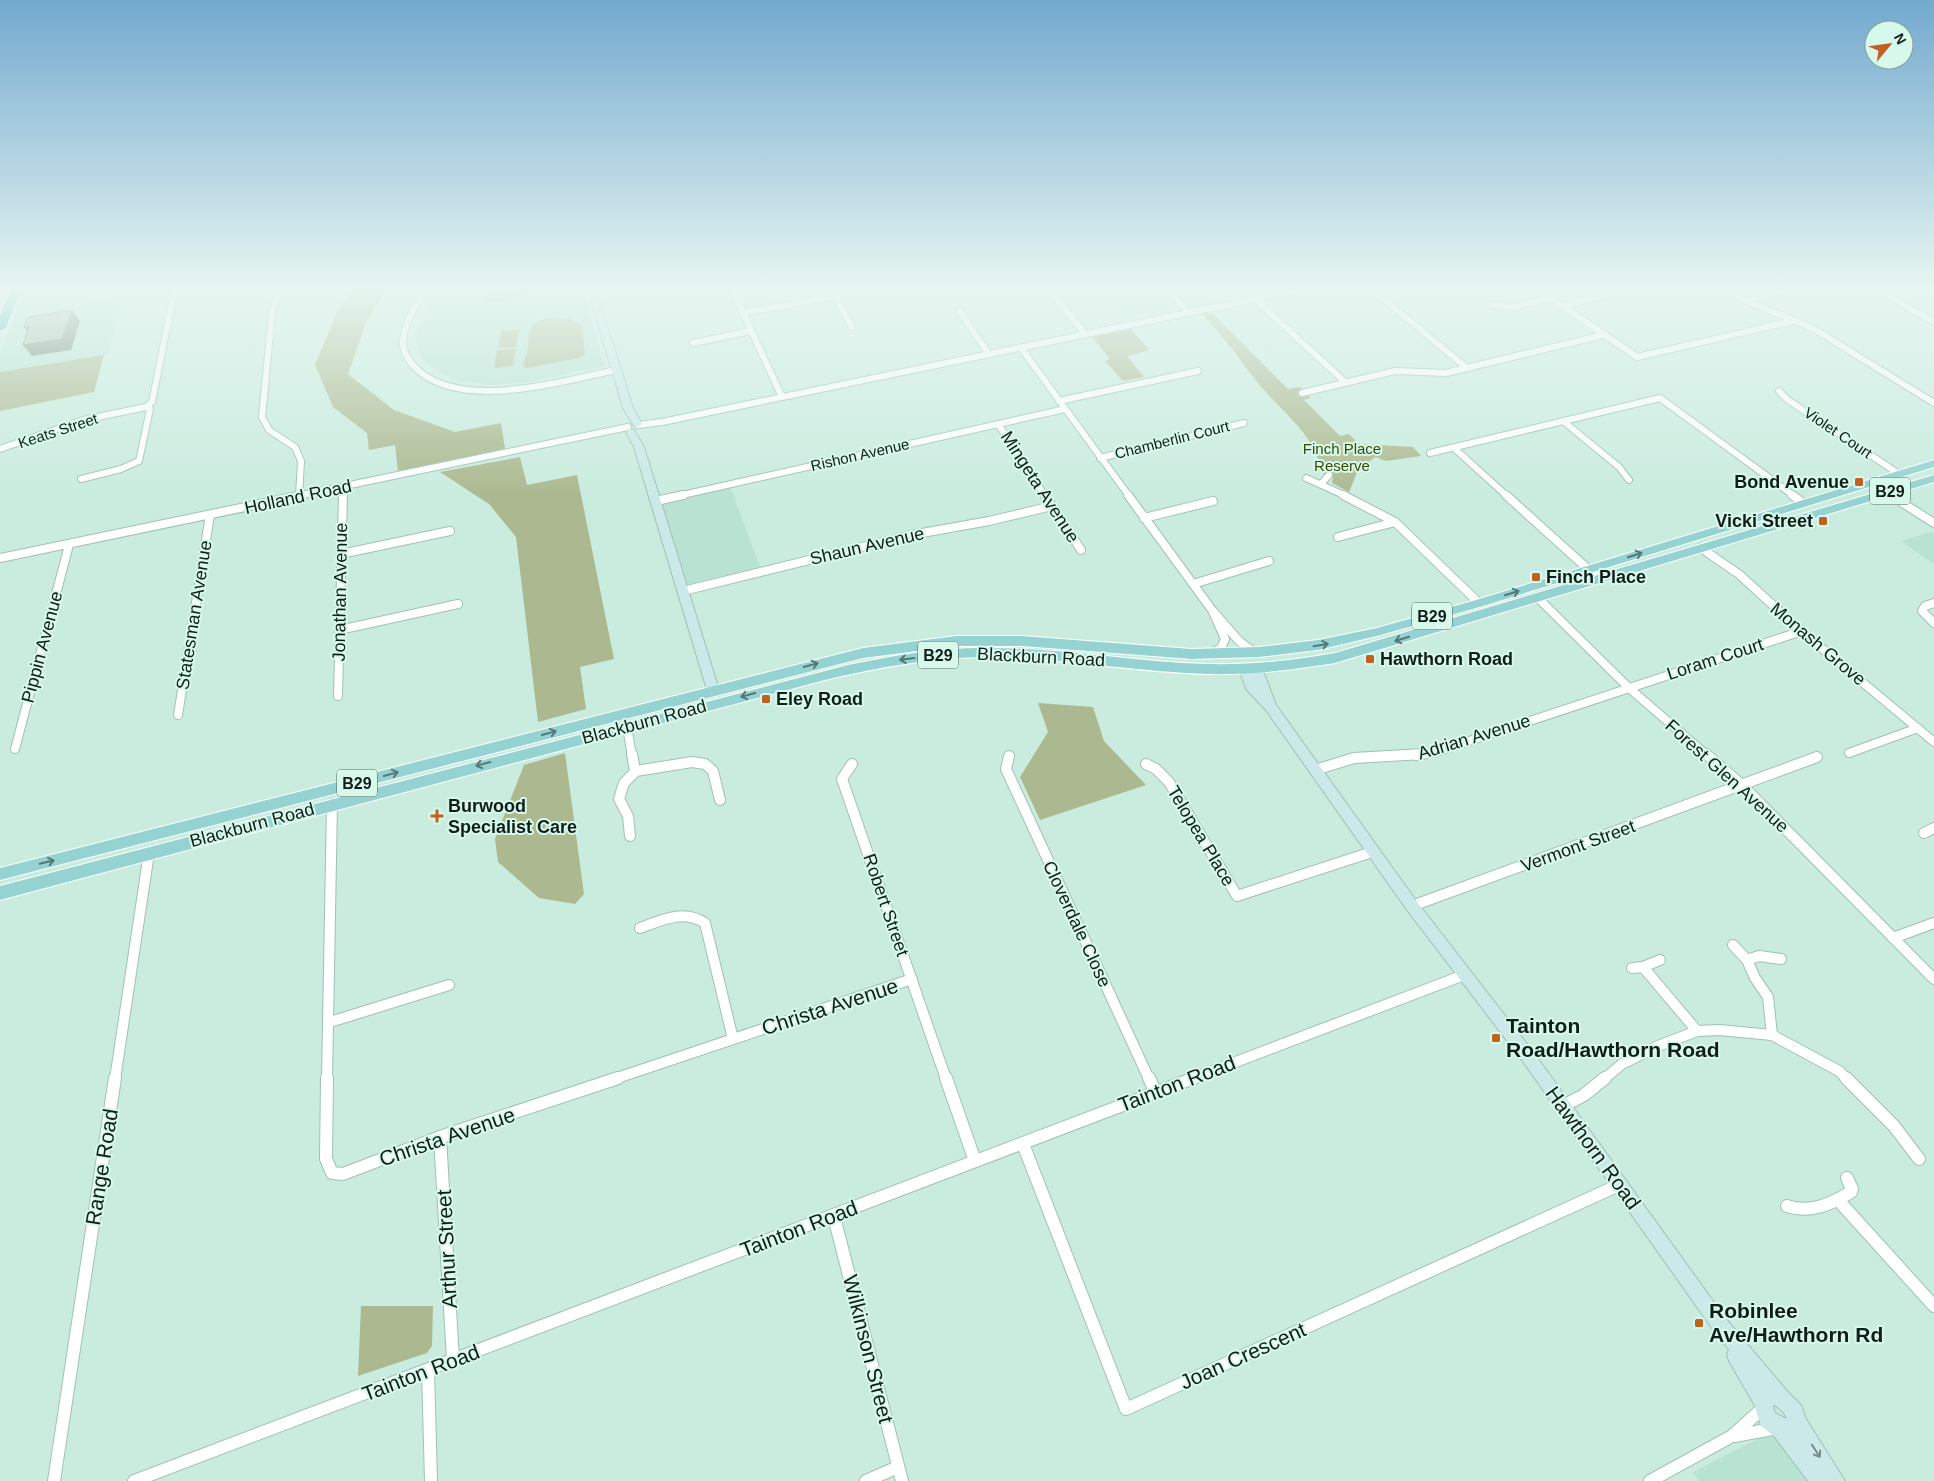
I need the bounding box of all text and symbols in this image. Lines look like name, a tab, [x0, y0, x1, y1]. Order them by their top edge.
north arrow	[1864, 20, 1914, 70]
text: N	[1891, 30, 1910, 47]
street label: Violet Court	[1801, 404, 1876, 462]
street label: Keats Street	[16, 409, 101, 451]
street label: Chamberlin Court	[1113, 417, 1232, 462]
street label: Mingeta Avenue	[997, 428, 1083, 546]
street label: Rishon Avenue	[809, 435, 911, 474]
park label: Finch Place Reserve	[1303, 440, 1381, 474]
place label: Bond Avenue	[1734, 472, 1849, 492]
street label: Holland Road	[243, 476, 353, 518]
marker: Bond Avenue	[1853, 476, 1865, 488]
road number: B29	[1870, 478, 1910, 504]
place label: Vicki Street	[1715, 511, 1813, 531]
marker: Vicki Street	[1817, 515, 1829, 527]
street label: Jonathan Avenue	[329, 522, 351, 662]
street label: Shaun Avenue	[808, 523, 926, 569]
street label: Statesman Avenue	[172, 539, 216, 691]
one-way arrow	[1627, 550, 1643, 560]
place label: Finch Place	[1546, 567, 1646, 587]
marker: Finch Place	[1530, 571, 1542, 583]
one-way arrow	[1503, 587, 1519, 597]
street label: Pippin Avenue	[17, 589, 67, 705]
street label: Monash Grove	[1766, 598, 1870, 690]
road number: B29	[1412, 602, 1452, 630]
street label: Loram Court	[1664, 634, 1766, 684]
one-way arrow	[1394, 635, 1410, 645]
one-way arrow	[1313, 639, 1329, 649]
road number: B29	[918, 642, 958, 668]
street label: Blackburn Road	[977, 644, 1105, 670]
place label: Hawthorn Road	[1380, 649, 1513, 669]
marker: Hawthorn Road	[1364, 653, 1376, 665]
one-way arrow	[899, 654, 915, 664]
one-way arrow	[803, 660, 819, 670]
place label: Eley Road	[776, 689, 863, 709]
one-way arrow	[741, 690, 757, 700]
marker: Eley Road	[760, 693, 772, 705]
street label: Blackburn Road	[580, 696, 708, 748]
street label: Adrian Avenue	[1415, 710, 1533, 764]
street label: Forest Glen Avenue	[1661, 715, 1793, 837]
one-way arrow	[540, 728, 556, 737]
one-way arrow	[476, 760, 492, 769]
one-way arrow	[383, 769, 399, 778]
road number: B29	[337, 770, 377, 796]
street label: Telopea Place	[1163, 782, 1239, 890]
place label: Burwood Specialist Care	[448, 796, 577, 837]
street label: Blackburn Road	[188, 799, 316, 851]
marker: Burwood Specialist Care	[430, 809, 444, 823]
street label: Vermont Street	[1518, 816, 1638, 876]
street label: Robert Street	[859, 851, 913, 959]
one-way arrow	[39, 856, 55, 866]
street label: Cloverdale Close	[1039, 858, 1115, 990]
street label: Christa Avenue	[759, 974, 901, 1039]
place label: Tainton Road/Hawthorn Road	[1506, 1014, 1720, 1061]
marker: Tainton Road/Hawthorn Road	[1490, 1032, 1502, 1044]
street label: Tainton Road	[1115, 1051, 1239, 1116]
street label: Hawthorn Road	[1541, 1082, 1646, 1213]
street label: Christa Avenue	[376, 1103, 518, 1171]
street label: Range Road	[81, 1107, 122, 1227]
street label: Arthur Street	[432, 1189, 461, 1309]
street label: Tainton Road	[737, 1196, 861, 1261]
street label: Wilkinson Street	[839, 1272, 898, 1425]
place label: Robinlee Ave/Hawthorn Rd	[1709, 1299, 1883, 1346]
street label: Joan Crescent	[1176, 1317, 1309, 1394]
marker: Robinlee Ave/Hawthorn Rd	[1693, 1317, 1705, 1329]
street label: Tainton Road	[359, 1340, 483, 1405]
one-way arrow	[1811, 1444, 1821, 1458]

